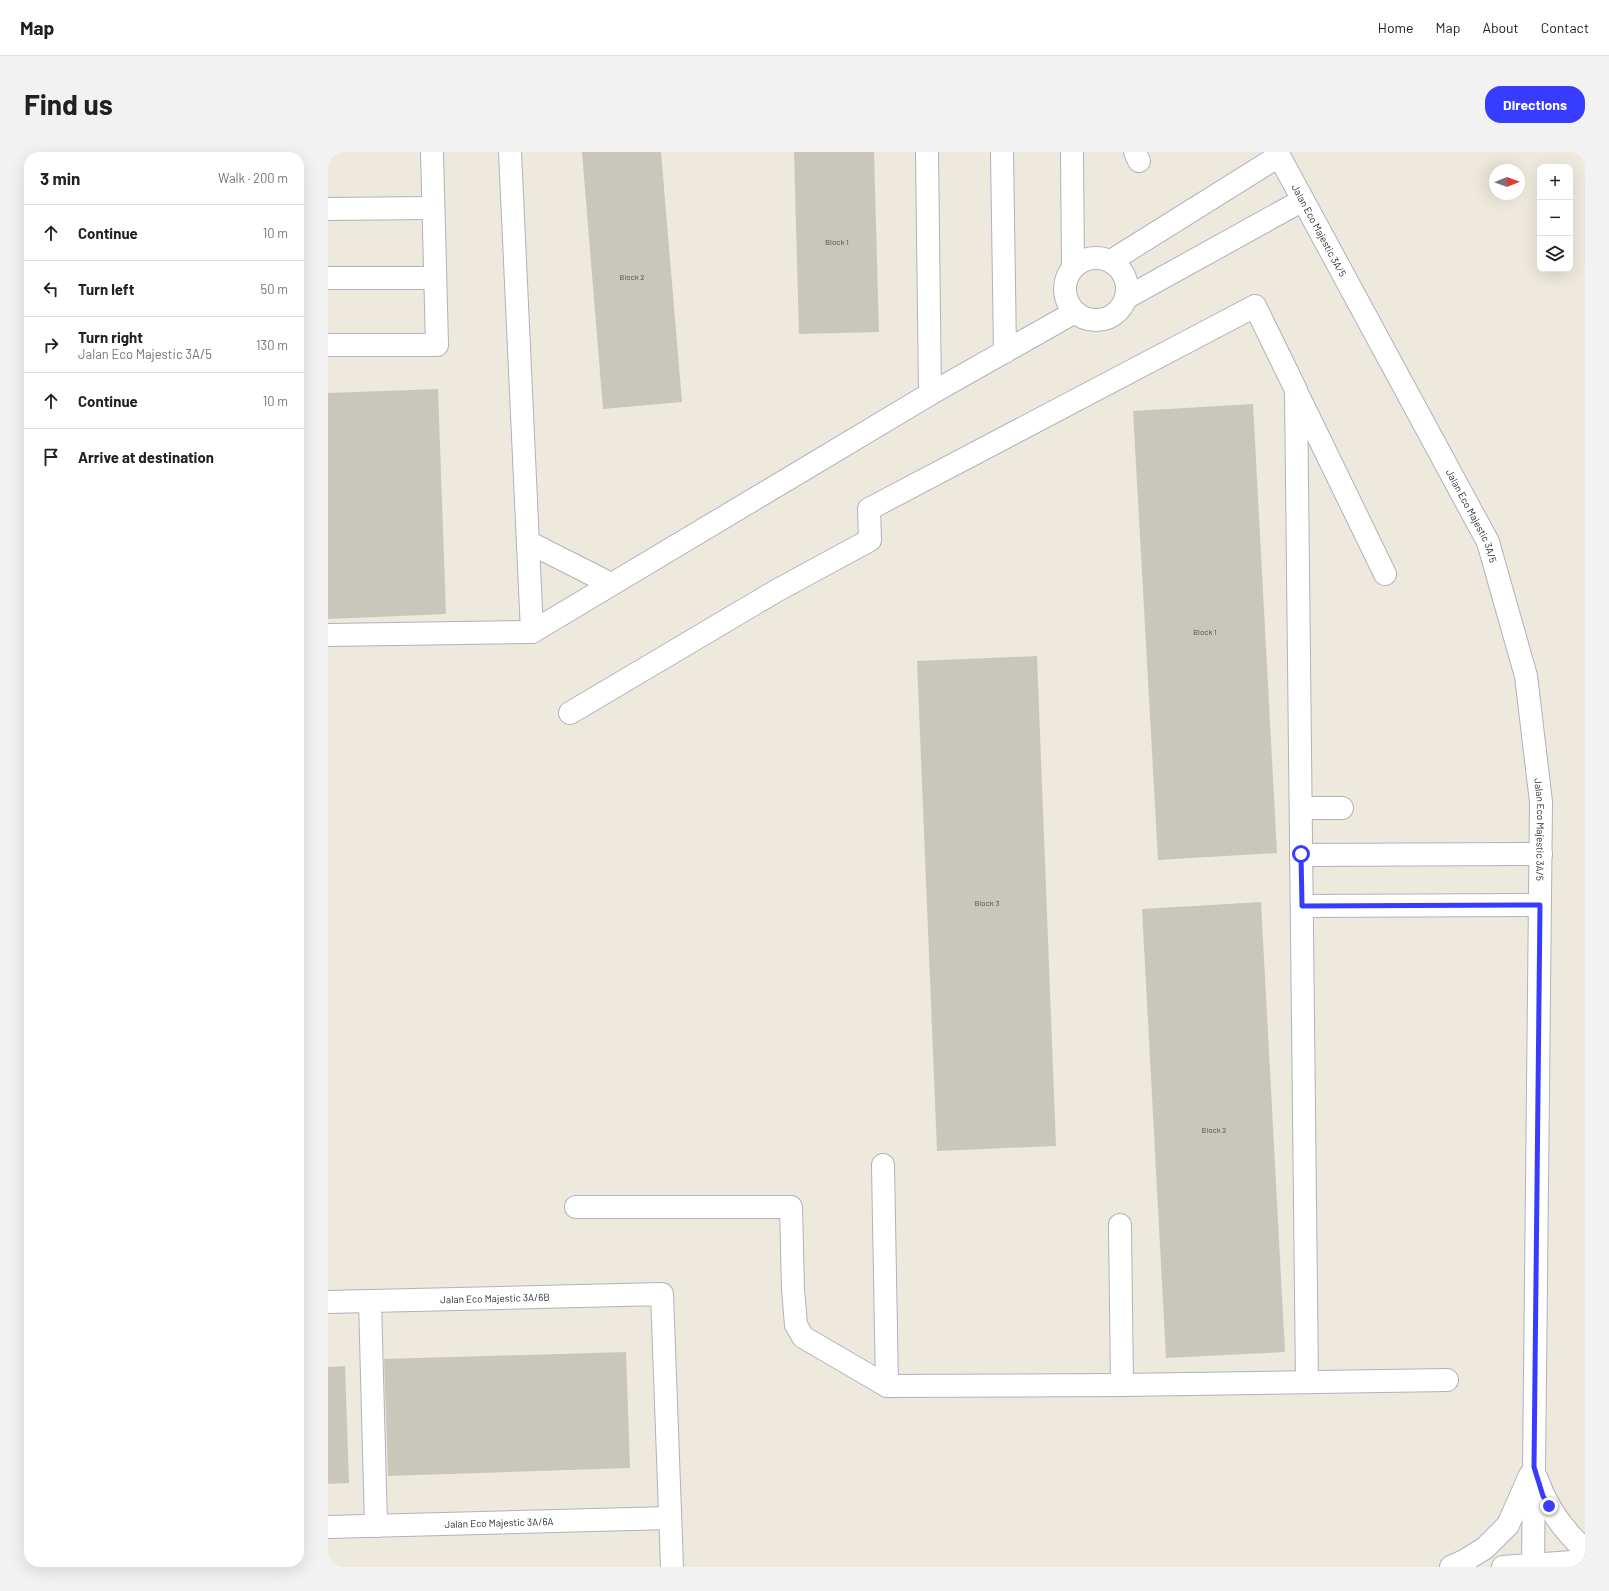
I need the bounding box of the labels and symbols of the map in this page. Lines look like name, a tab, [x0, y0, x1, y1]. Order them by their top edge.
north arrow	[1489, 164, 1525, 200]
street label: Jalan Eco Majestic 3A/5	[1290, 182, 1349, 279]
house number: Block 1	[825, 237, 849, 247]
house number: Block 2	[619, 272, 645, 282]
street label: Jalan Eco Majestic 3A/5	[1444, 467, 1500, 564]
house number: Block 1	[1193, 627, 1217, 637]
street label: Jalan Eco Majestic 3A/5	[1532, 777, 1547, 881]
route start	[1292, 845, 1310, 863]
house number: Block 3	[974, 898, 1000, 908]
house number: Block 2	[1201, 1125, 1227, 1135]
street label: Jalan Eco Majestic 3A/6B	[440, 1291, 550, 1305]
route end	[1540, 1497, 1558, 1515]
street label: Jalan Eco Majestic 3A/6A	[444, 1515, 554, 1530]

